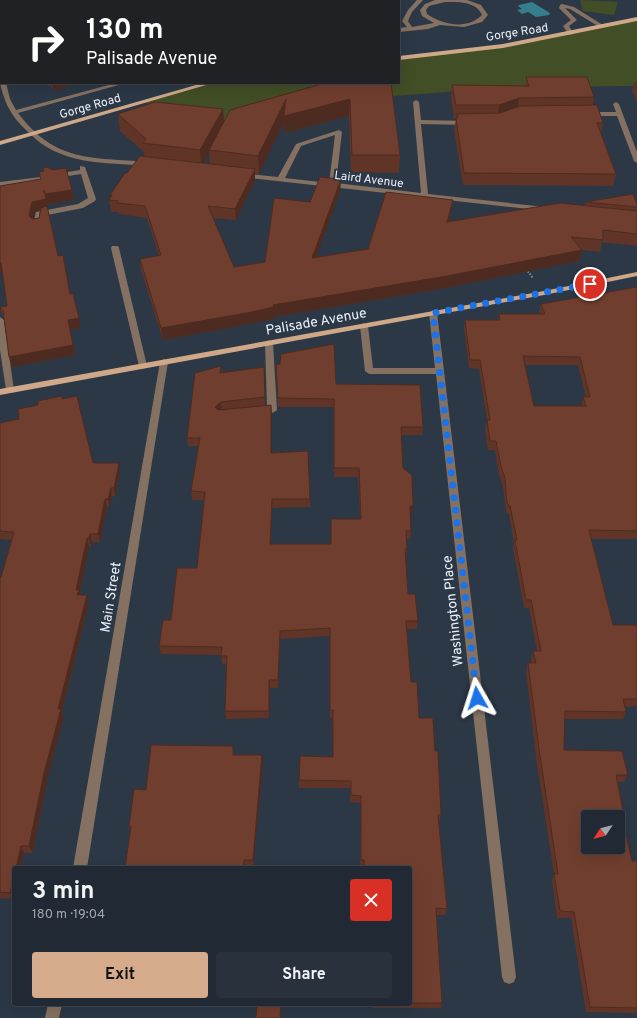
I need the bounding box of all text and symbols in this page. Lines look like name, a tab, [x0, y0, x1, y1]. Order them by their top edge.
text: 130 m	[86, 13, 164, 49]
icon: right	[20, 16, 72, 68]
street label: Gorge Road	[485, 20, 550, 46]
text: Palisade Avenue	[86, 48, 217, 71]
street label: Gorge Road	[58, 91, 123, 123]
street label: Laird Avenue	[333, 168, 404, 192]
pin	[573, 267, 607, 301]
icon: arrive	[579, 273, 601, 295]
street label: Palisade Avenue	[265, 305, 368, 340]
street label: Washington Place	[439, 554, 468, 667]
street label: Main Street	[97, 561, 125, 634]
position arrow	[456, 677, 498, 719]
north arrow	[581, 810, 625, 854]
map controls	[581, 810, 625, 854]
text: 3 min	[32, 877, 94, 907]
button: close	[350, 879, 392, 921]
text: 180 m · 19:04	[32, 907, 105, 923]
button: Exit	[32, 952, 208, 998]
button: Share	[216, 952, 392, 998]

